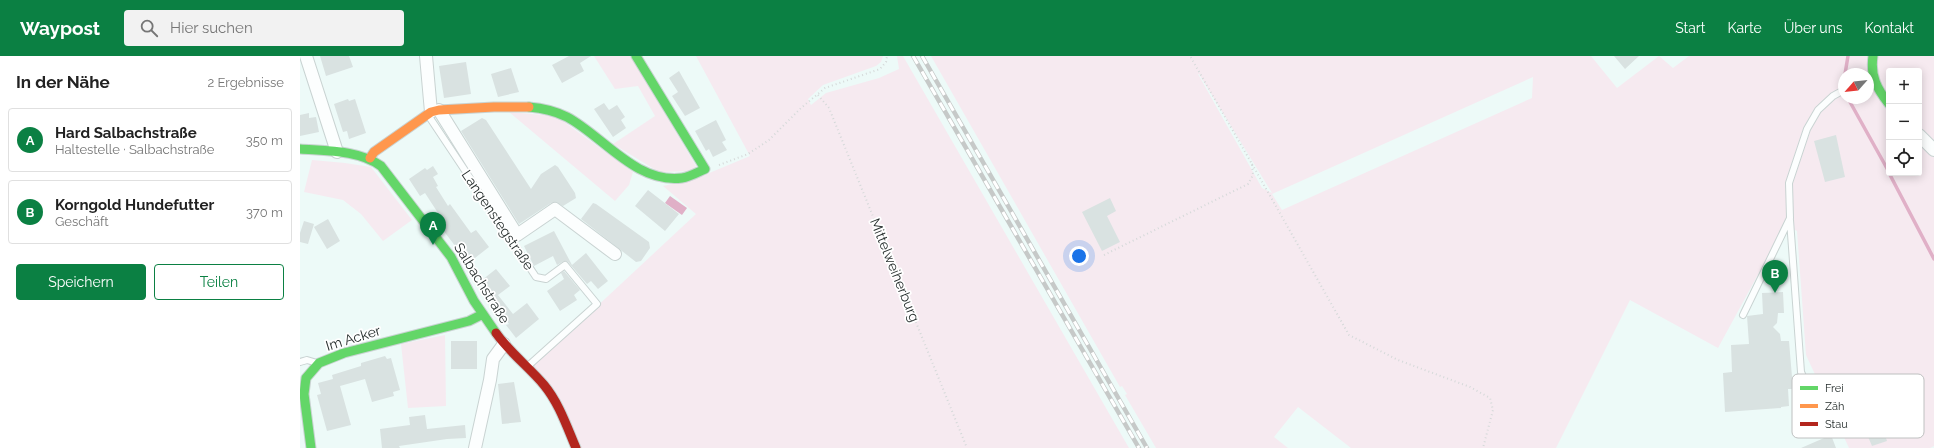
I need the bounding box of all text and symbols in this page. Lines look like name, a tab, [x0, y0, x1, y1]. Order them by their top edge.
search box	[124, 10, 404, 46]
text: Waypost	[20, 17, 100, 39]
icon: search	[138, 17, 160, 39]
text: Hier suchen	[170, 19, 253, 37]
text: Start	[1675, 20, 1705, 36]
text: Karte	[1727, 20, 1762, 36]
text: Über uns	[1784, 20, 1843, 36]
text: Kontakt	[1865, 20, 1914, 36]
north arrow	[1838, 68, 1874, 104]
map controls	[1886, 68, 1922, 176]
button: +	[1886, 68, 1922, 104]
text: In der Nähe	[16, 72, 110, 92]
text: 2 Ergebnisse	[207, 75, 284, 90]
button: −	[1886, 104, 1922, 140]
text: Hard Salbachstraße	[55, 124, 197, 142]
text: A	[26, 133, 34, 148]
text: 350 m	[246, 133, 283, 148]
button: locate	[1886, 140, 1922, 176]
text: Haltestelle · Salbachstraße	[55, 142, 214, 157]
street label: Langenstegstraße	[459, 167, 537, 273]
text: Korngold Hundefutter	[55, 196, 214, 214]
text: B	[26, 205, 34, 220]
text: 370 m	[246, 205, 283, 220]
pin: A	[420, 212, 446, 245]
text: Geschäft	[55, 214, 109, 229]
street label: Mittelweiherburg	[867, 216, 923, 324]
street label: Salbachstraße	[451, 240, 513, 326]
your location	[1069, 246, 1089, 266]
pin: B	[1762, 260, 1788, 293]
button: Speichern	[16, 264, 146, 300]
button: Teilen	[154, 264, 284, 300]
street label: Im Acker	[324, 322, 382, 354]
legend	[1792, 374, 1924, 438]
text: Frei	[1825, 382, 1844, 395]
text: Zäh	[1825, 400, 1844, 413]
text: Stau	[1825, 418, 1848, 431]

